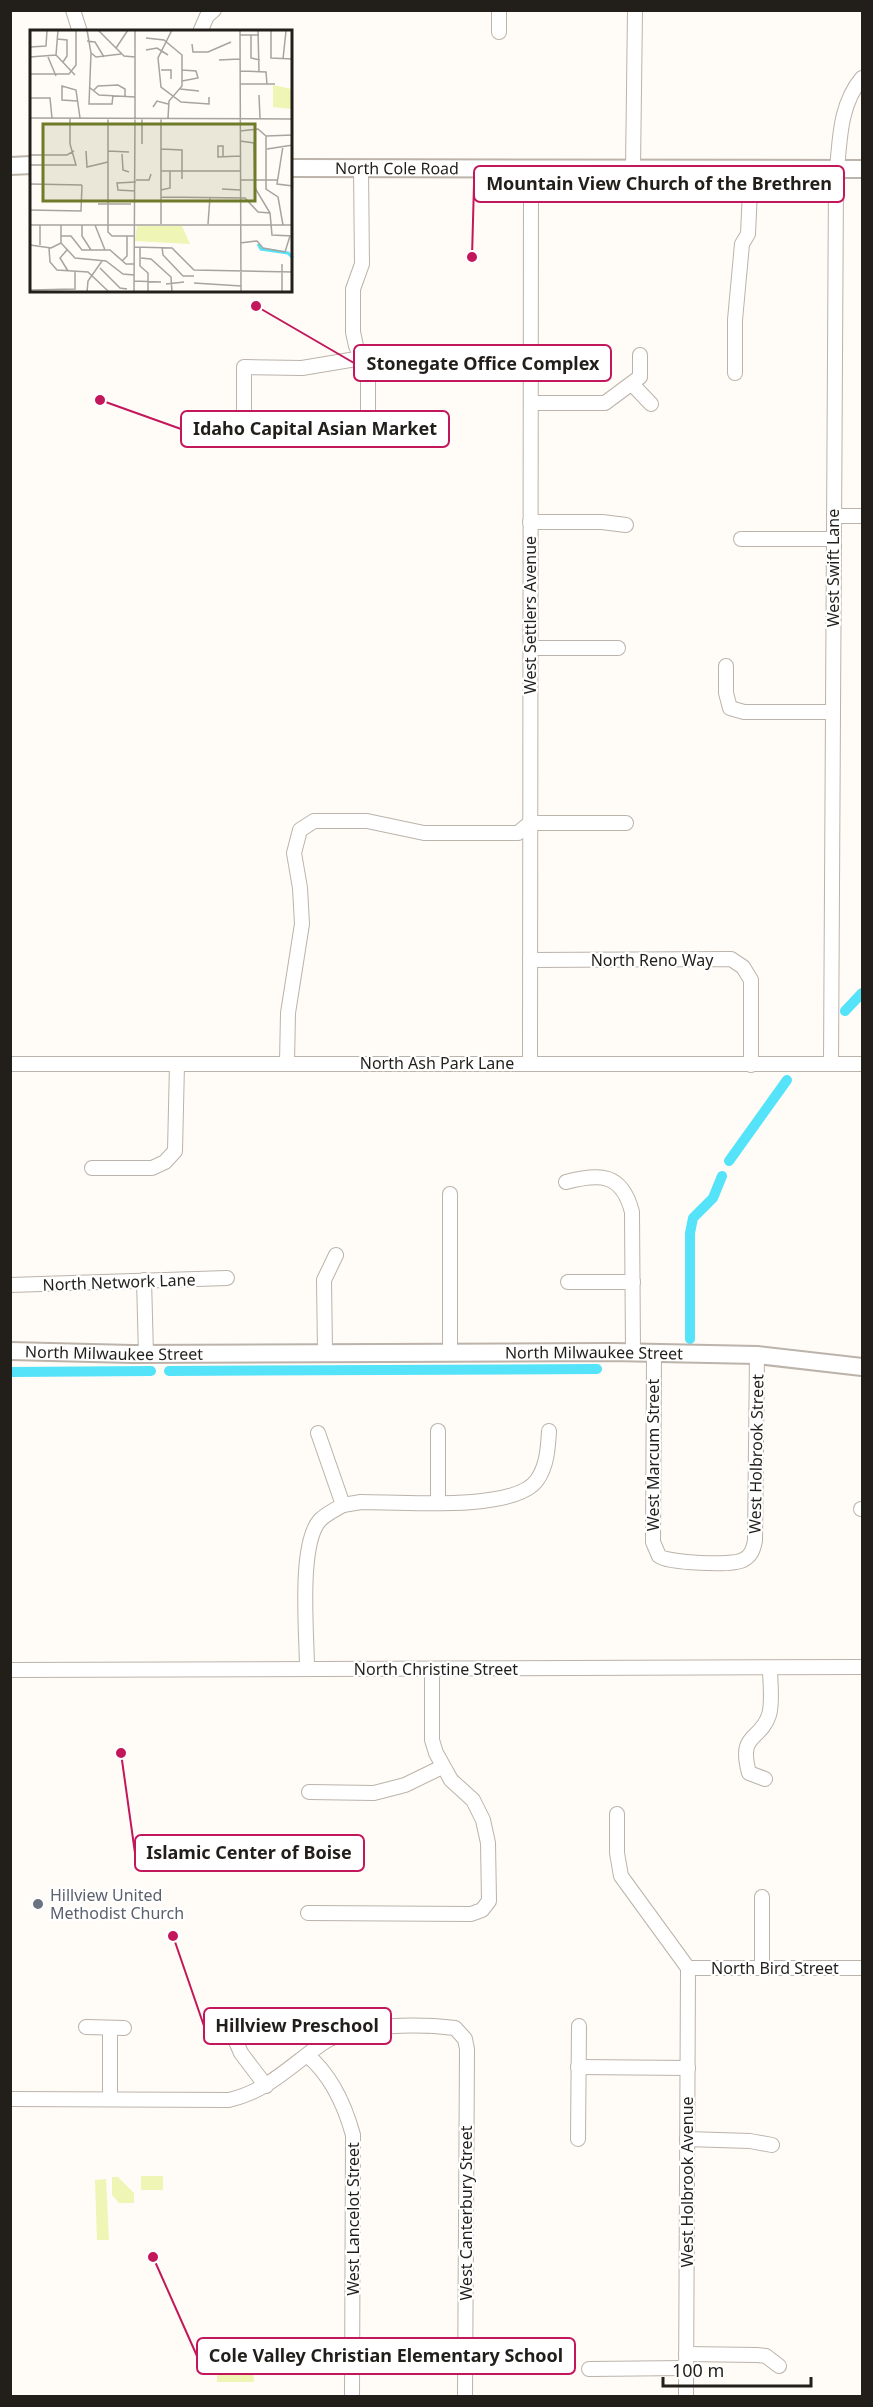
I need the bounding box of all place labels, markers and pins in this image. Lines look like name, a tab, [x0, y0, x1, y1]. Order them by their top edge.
callout: Mountain View Church of the Brethren	[474, 166, 844, 202]
callout: Stonegate Office Complex	[354, 345, 611, 381]
callout: Idaho Capital Asian Market	[181, 411, 449, 447]
callout: Islamic Center of Boise	[135, 1835, 364, 1871]
place label: Hillview United Methodist Church	[50, 1884, 184, 1924]
marker: Hillview United Methodist Church	[31, 1897, 45, 1911]
callout: Hillview Preschool	[204, 2008, 391, 2044]
callout: Cole Valley Christian Elementary School	[197, 2338, 575, 2374]

